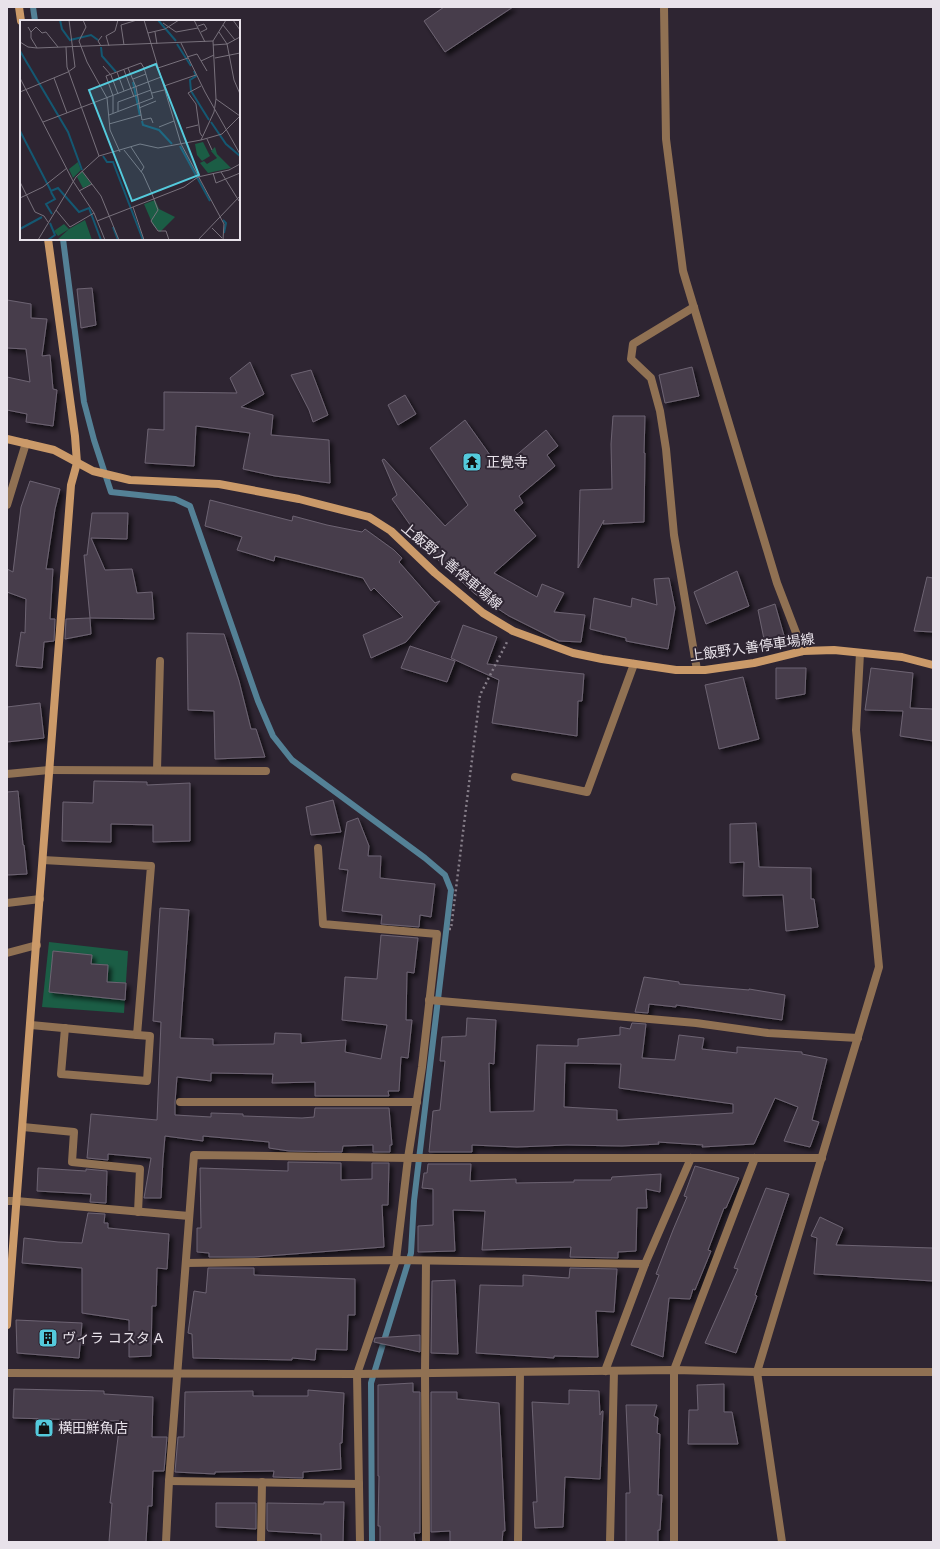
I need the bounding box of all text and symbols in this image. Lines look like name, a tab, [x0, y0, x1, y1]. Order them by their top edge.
inset map	[20, 20, 240, 240]
temple icon: 正覺寺	[461, 451, 483, 473]
place label: 正覺寺	[486, 454, 528, 470]
street label: 上飯野入善停車場線	[399, 519, 505, 613]
street label: 上飯野入善停車場線	[688, 630, 816, 664]
building icon: ヴィラ コスタ A	[37, 1327, 59, 1349]
place label: ヴィラ コスタ A	[62, 1330, 164, 1346]
shop icon: 横田鮮魚店	[33, 1417, 55, 1439]
place label: 横田鮮魚店	[58, 1420, 128, 1436]

